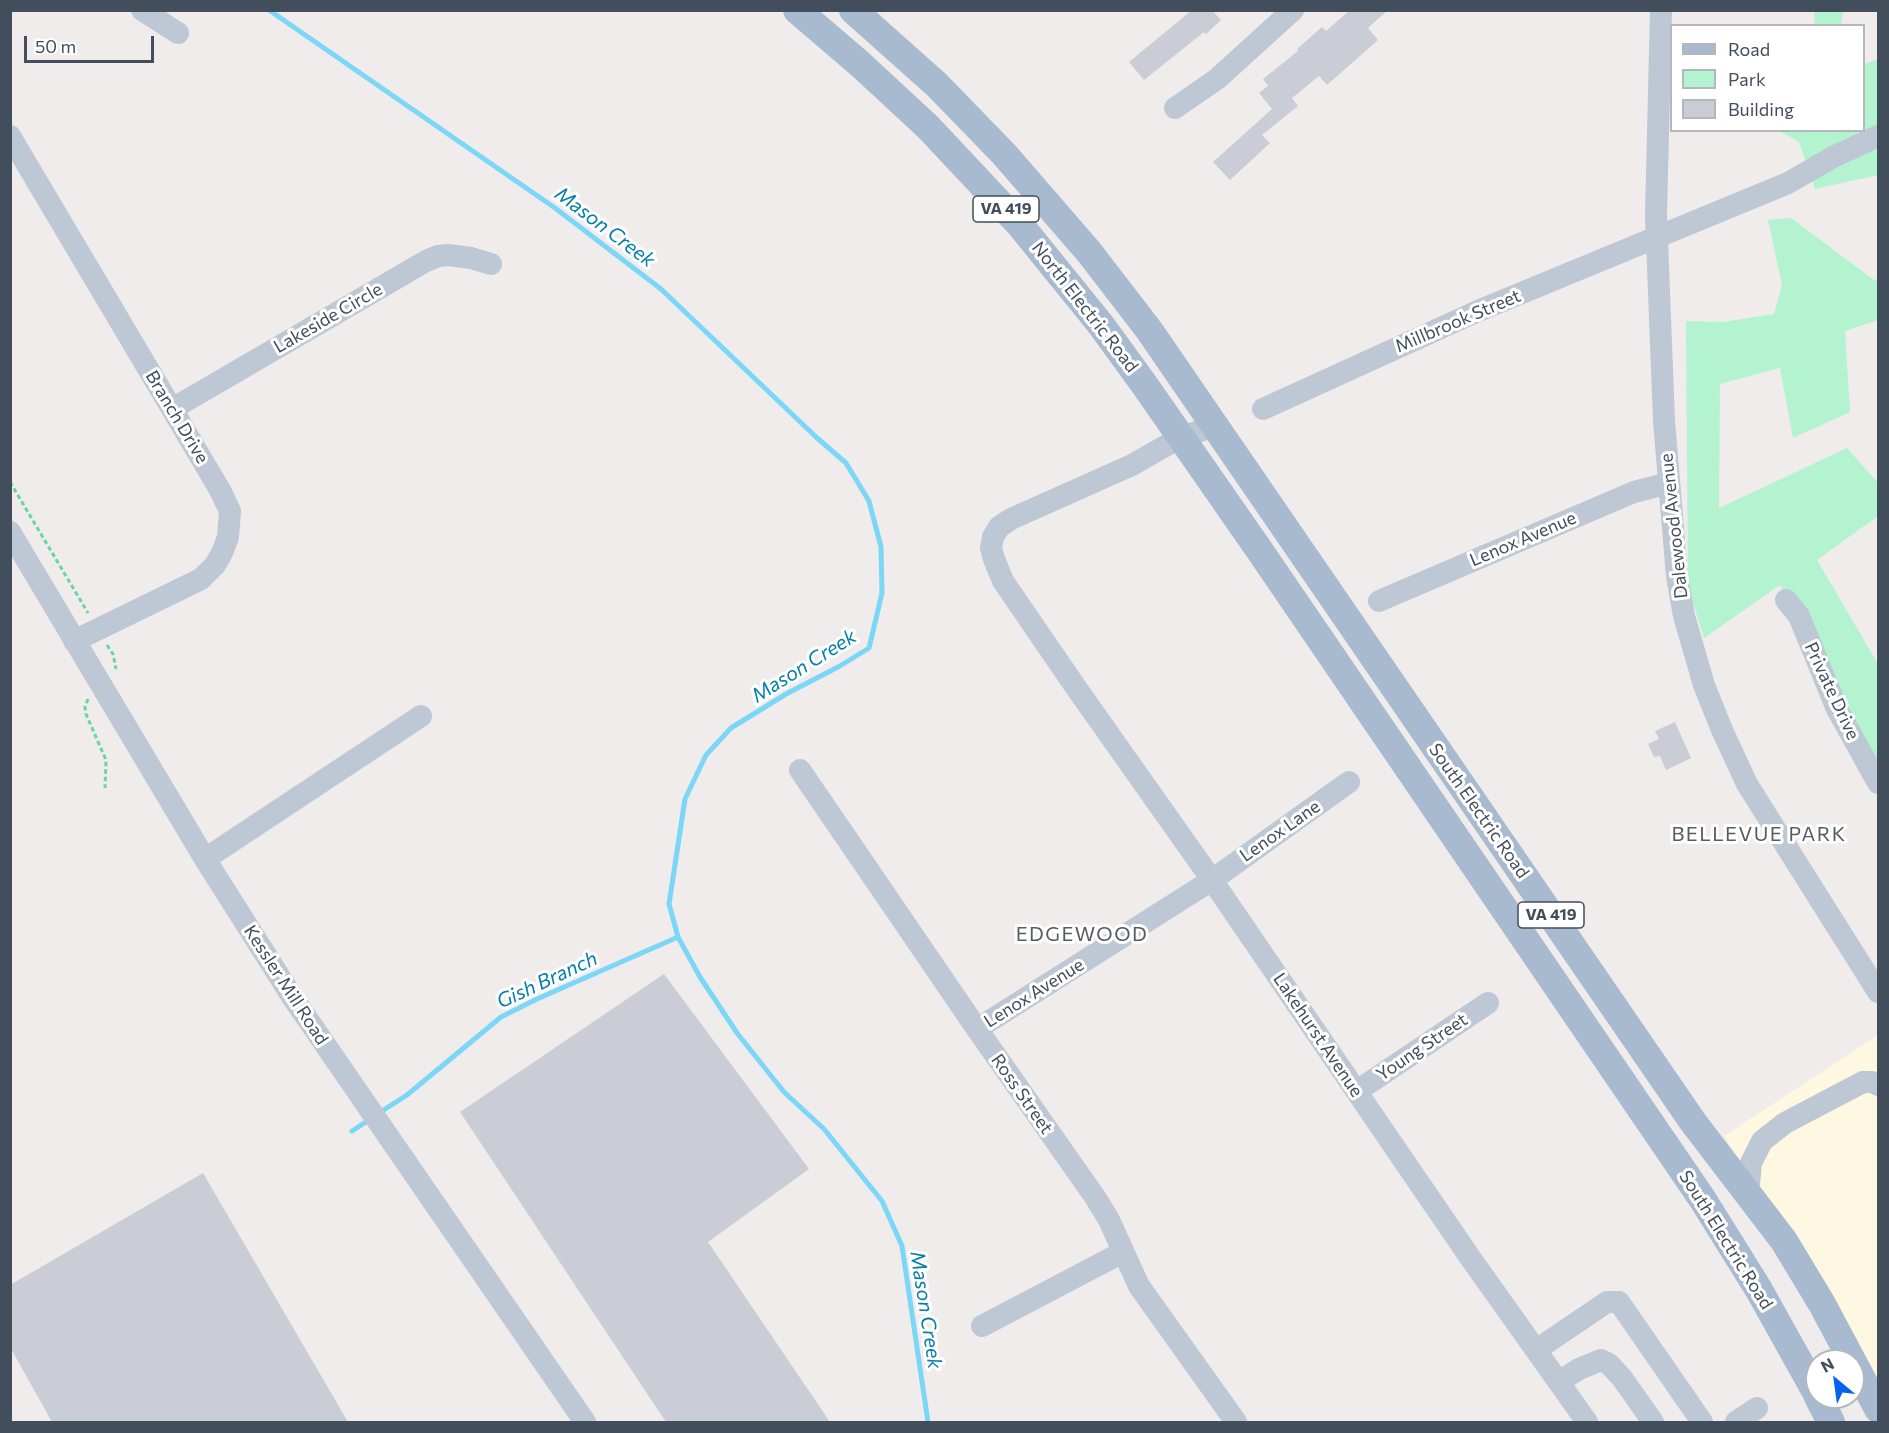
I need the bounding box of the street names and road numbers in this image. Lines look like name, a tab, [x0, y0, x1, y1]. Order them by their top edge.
road number: VA 419	[973, 196, 1039, 222]
street label: North Electric Road	[1027, 237, 1143, 377]
street label: Lakeside Circle	[270, 278, 386, 358]
street label: Millbrook Street	[1392, 285, 1524, 357]
street label: Branch Drive	[141, 367, 213, 467]
street label: Dalewood Avenue	[1656, 452, 1692, 600]
street label: Lenox Avenue	[1467, 507, 1579, 571]
street label: Private Drive	[1800, 639, 1864, 743]
street label: South Electric Road	[1424, 739, 1534, 883]
street label: Lenox Lane	[1236, 795, 1324, 867]
road number: VA 419	[1518, 902, 1584, 928]
street label: Kessler Mill Road	[239, 921, 333, 1049]
street label: Lenox Avenue	[980, 954, 1088, 1032]
street label: Lakehurst Avenue	[1269, 969, 1367, 1101]
street label: Young Street	[1372, 1009, 1472, 1085]
street label: Ross Street	[987, 1050, 1057, 1138]
street label: South Electric Road	[1675, 1167, 1777, 1313]

